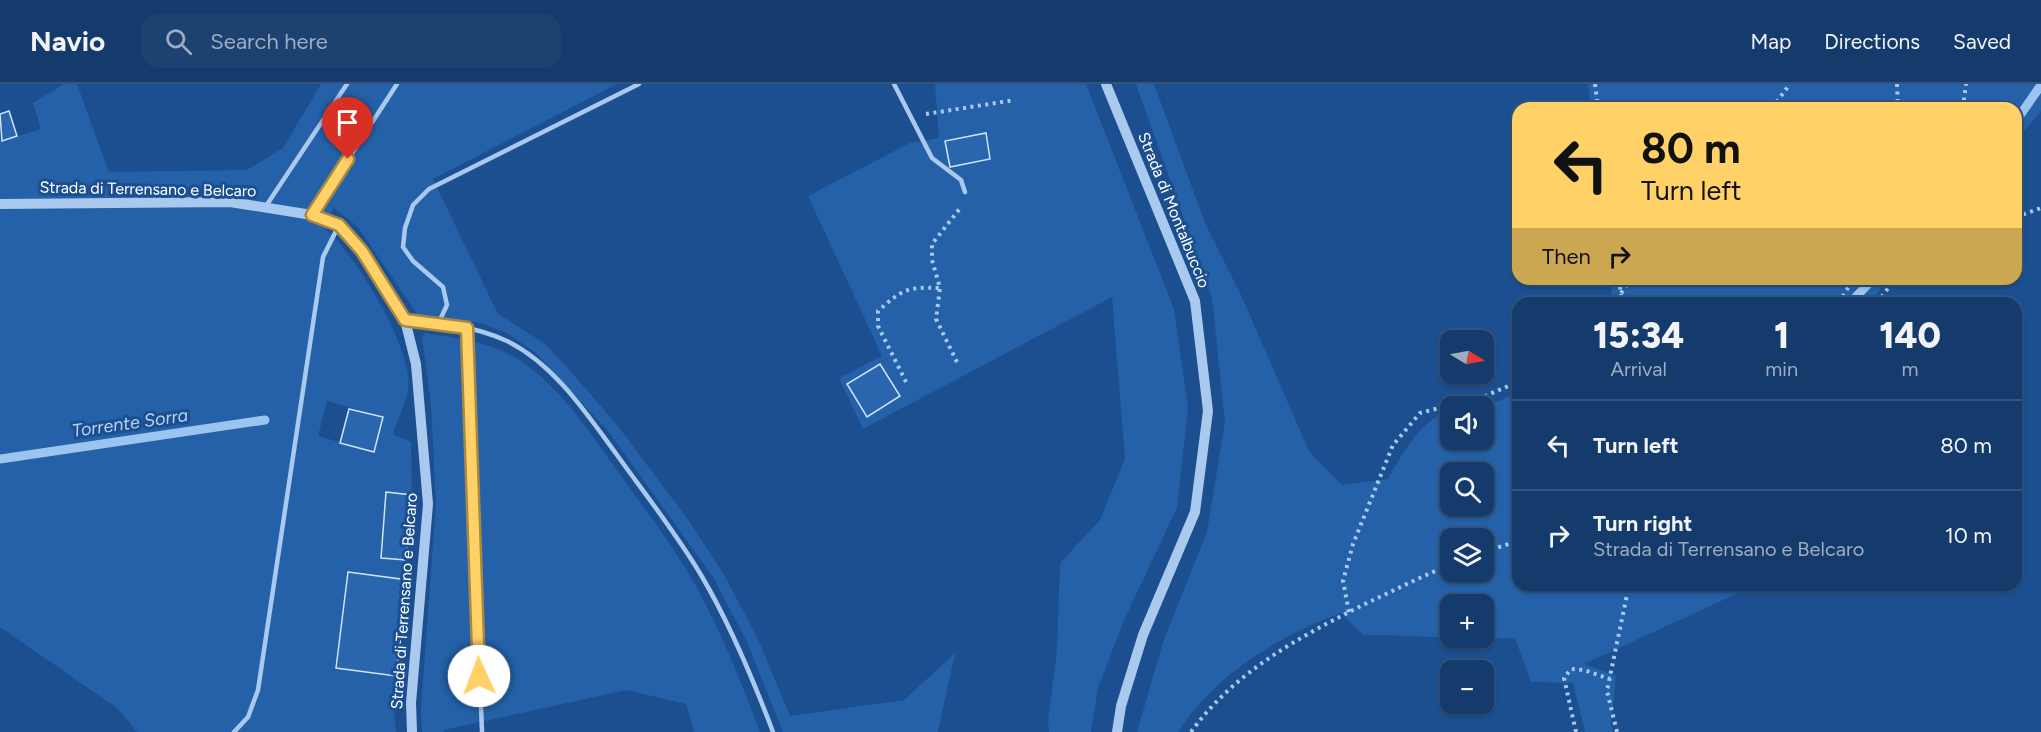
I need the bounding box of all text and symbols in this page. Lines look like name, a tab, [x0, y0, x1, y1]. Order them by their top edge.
search box	[141, 14, 561, 68]
text: Navio	[30, 24, 105, 58]
icon: search	[162, 25, 195, 58]
text: Search here	[210, 28, 328, 55]
text: Map	[1750, 29, 1791, 54]
text: Directions	[1824, 29, 1920, 54]
text: Saved	[1953, 29, 2011, 54]
pin	[322, 97, 373, 159]
icon: arrive	[331, 106, 364, 139]
text: 80 m	[1641, 123, 1741, 174]
icon: left	[1542, 126, 1620, 204]
street label: Strada di Montalbuccio	[1134, 129, 1214, 291]
text: Turn left	[1641, 174, 1741, 207]
street label: Strada di Terrensano e Belcaro	[39, 178, 257, 200]
icon: right	[1603, 240, 1636, 273]
text: Then	[1542, 243, 1591, 270]
text: 15:34	[1593, 314, 1684, 357]
text: 1	[1774, 314, 1789, 357]
text: 140	[1879, 314, 1941, 357]
north arrow	[1440, 330, 1494, 384]
map controls	[1440, 330, 1494, 714]
text: Arrival	[1610, 357, 1667, 381]
text: min	[1765, 357, 1798, 381]
text: m	[1902, 357, 1919, 381]
button: sound	[1440, 396, 1494, 450]
water label: Torrente Sorra	[71, 404, 190, 442]
icon: left	[1542, 429, 1575, 462]
text: Turn left	[1593, 432, 1679, 459]
text: 80 m	[1940, 432, 1992, 459]
button: search	[1440, 462, 1494, 516]
street label: Strada di Terrensano e Belcaro	[387, 492, 421, 710]
text: Turn right	[1593, 510, 1692, 537]
icon: right	[1542, 519, 1575, 552]
text: 10 m	[1945, 522, 1992, 549]
button: layers	[1440, 528, 1494, 582]
text: Strada di Terrensano e Belcaro	[1593, 537, 1864, 561]
button: +	[1440, 594, 1494, 648]
position arrow	[447, 644, 511, 708]
button: −	[1440, 660, 1494, 714]

